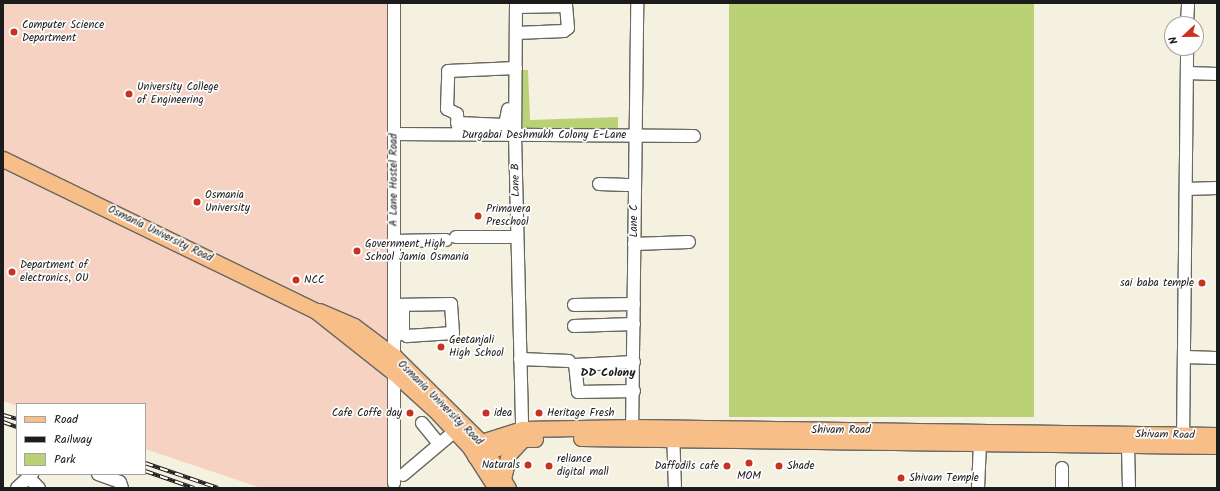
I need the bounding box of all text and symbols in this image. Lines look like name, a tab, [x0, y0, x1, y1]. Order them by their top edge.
north arrow	[1164, 16, 1204, 56]
place label: Computer Science Department	[22, 19, 104, 45]
marker: Computer Science Department	[9, 27, 19, 37]
text: N	[1164, 34, 1183, 47]
place label: University College of Engineering	[137, 81, 219, 107]
marker: University College of Engineering	[124, 89, 134, 99]
street label: Durgabai Deshmukh Colony E-Lane	[462, 128, 626, 142]
street label: A Lane Hostel Road	[387, 134, 401, 226]
street label: Lane B	[509, 163, 523, 197]
place label: Osmania University	[205, 189, 250, 215]
marker: Osmania University	[192, 197, 202, 207]
street label: Osmania University Road	[105, 203, 215, 265]
place label: Primavera Preschool	[486, 203, 531, 229]
street label: Lane C	[627, 205, 641, 237]
marker: Primavera Preschool	[473, 211, 483, 221]
place label: Government High School Jamia Osmania	[365, 238, 469, 264]
marker: Government High School Jamia Osmania	[352, 246, 362, 256]
place label: Department of electronics, OU	[20, 259, 89, 285]
marker: Department of electronics, OU	[7, 267, 17, 277]
place label: NCC	[304, 273, 325, 287]
marker: NCC	[291, 275, 301, 285]
place label: sai baba temple	[1120, 276, 1194, 290]
marker: sai baba temple	[1197, 278, 1207, 288]
place label: Geetanjali High School	[449, 334, 504, 360]
marker: Geetanjali High School	[436, 342, 446, 352]
street label: Osmania University Road	[395, 358, 485, 448]
district label: DD Colony	[580, 366, 636, 380]
legend	[16, 403, 146, 475]
place label: Cafe Coffe day	[332, 406, 402, 420]
place label: idea	[494, 406, 512, 420]
place label: Heritage Fresh	[547, 406, 615, 420]
marker: Cafe Coffe day	[405, 408, 415, 418]
marker: idea	[481, 408, 491, 418]
marker: Heritage Fresh	[534, 408, 544, 418]
text: Road	[54, 410, 78, 429]
street label: Shivam Road	[811, 423, 871, 437]
street label: Shivam Road	[1135, 428, 1195, 442]
text: Railway	[54, 430, 92, 449]
text: Park	[54, 450, 76, 469]
place label: reliance digital mall	[557, 453, 609, 479]
place label: Naturals	[482, 458, 520, 472]
marker: MOM	[744, 458, 754, 468]
place label: Daffodils cafe	[654, 459, 719, 473]
place label: Shade	[787, 459, 814, 473]
marker: Naturals	[523, 460, 533, 470]
marker: reliance digital mall	[544, 461, 554, 471]
marker: Daffodils cafe	[722, 461, 732, 471]
marker: Shade	[774, 461, 784, 471]
place label: MOM	[737, 469, 761, 483]
place label: Shivam Temple	[909, 471, 979, 485]
marker: Shivam Temple	[896, 473, 906, 483]

